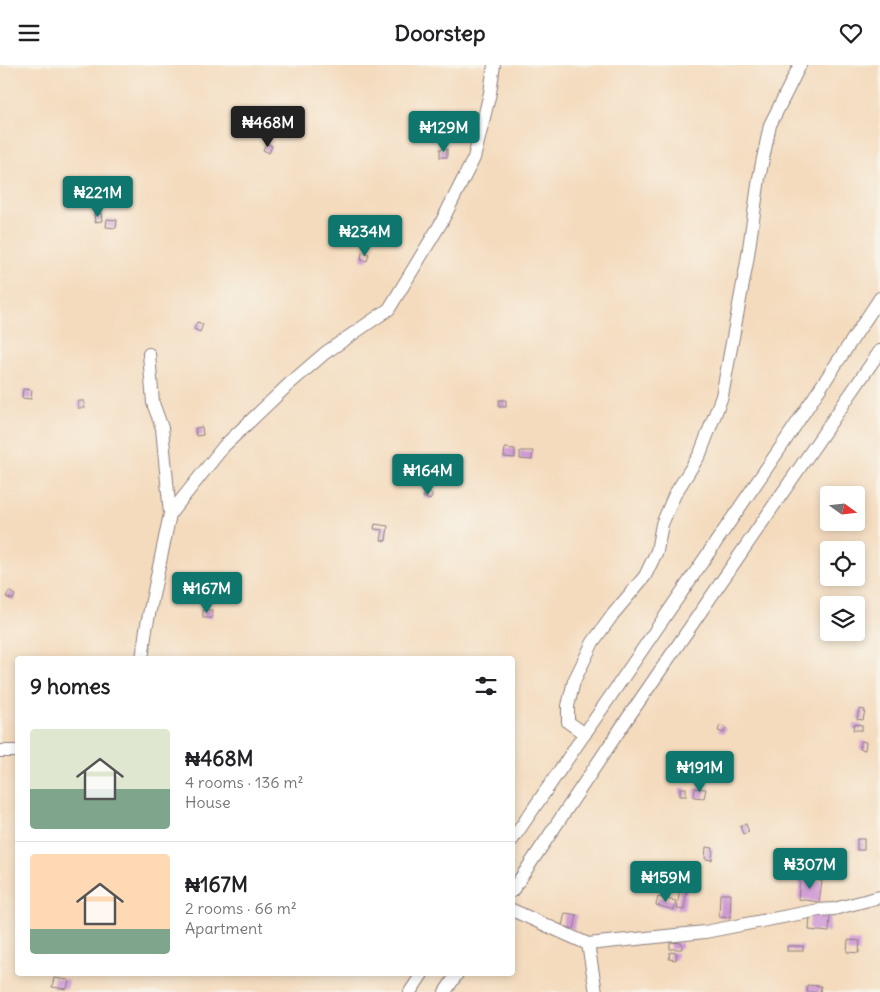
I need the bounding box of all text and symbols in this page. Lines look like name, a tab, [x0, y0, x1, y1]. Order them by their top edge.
icon: menu	[15, 19, 43, 47]
text: Doorstep	[395, 19, 485, 47]
icon: heart	[837, 19, 865, 47]
pin: ₦468M	[233, 106, 303, 148]
pin: ₦129M	[409, 111, 479, 153]
text: ₦468M	[242, 112, 294, 132]
text: ₦129M	[420, 117, 468, 137]
pin: ₦221M	[63, 175, 133, 218]
text: ₦221M	[74, 182, 122, 202]
pin: ₦234M	[330, 215, 400, 257]
text: ₦234M	[339, 221, 391, 241]
pin: ₦164M	[393, 453, 463, 496]
text: ₦164M	[403, 460, 453, 480]
north arrow	[820, 486, 865, 531]
map controls	[820, 486, 865, 641]
button: locate	[820, 541, 865, 586]
pin: ₦167M	[172, 571, 242, 614]
text: ₦167M	[183, 578, 231, 598]
button: layers	[820, 596, 865, 641]
icon: filters	[472, 672, 500, 700]
text: 9 homes	[30, 673, 110, 700]
text: ₦468M	[185, 745, 254, 772]
icon: home	[70, 749, 130, 809]
pin: ₦191M	[665, 751, 735, 793]
text: ₦191M	[677, 757, 723, 777]
text: 4 rooms · 136 m²	[185, 772, 303, 792]
text: House	[185, 792, 231, 812]
pin: ₦307M	[775, 847, 845, 890]
text: ₦307M	[784, 854, 836, 874]
pin: ₦159M	[631, 861, 701, 903]
text: ₦159M	[641, 867, 691, 887]
text: ₦167M	[185, 871, 248, 898]
icon: home	[70, 874, 130, 934]
text: 2 rooms · 66 m²	[185, 898, 297, 918]
text: Apartment	[185, 918, 263, 938]

